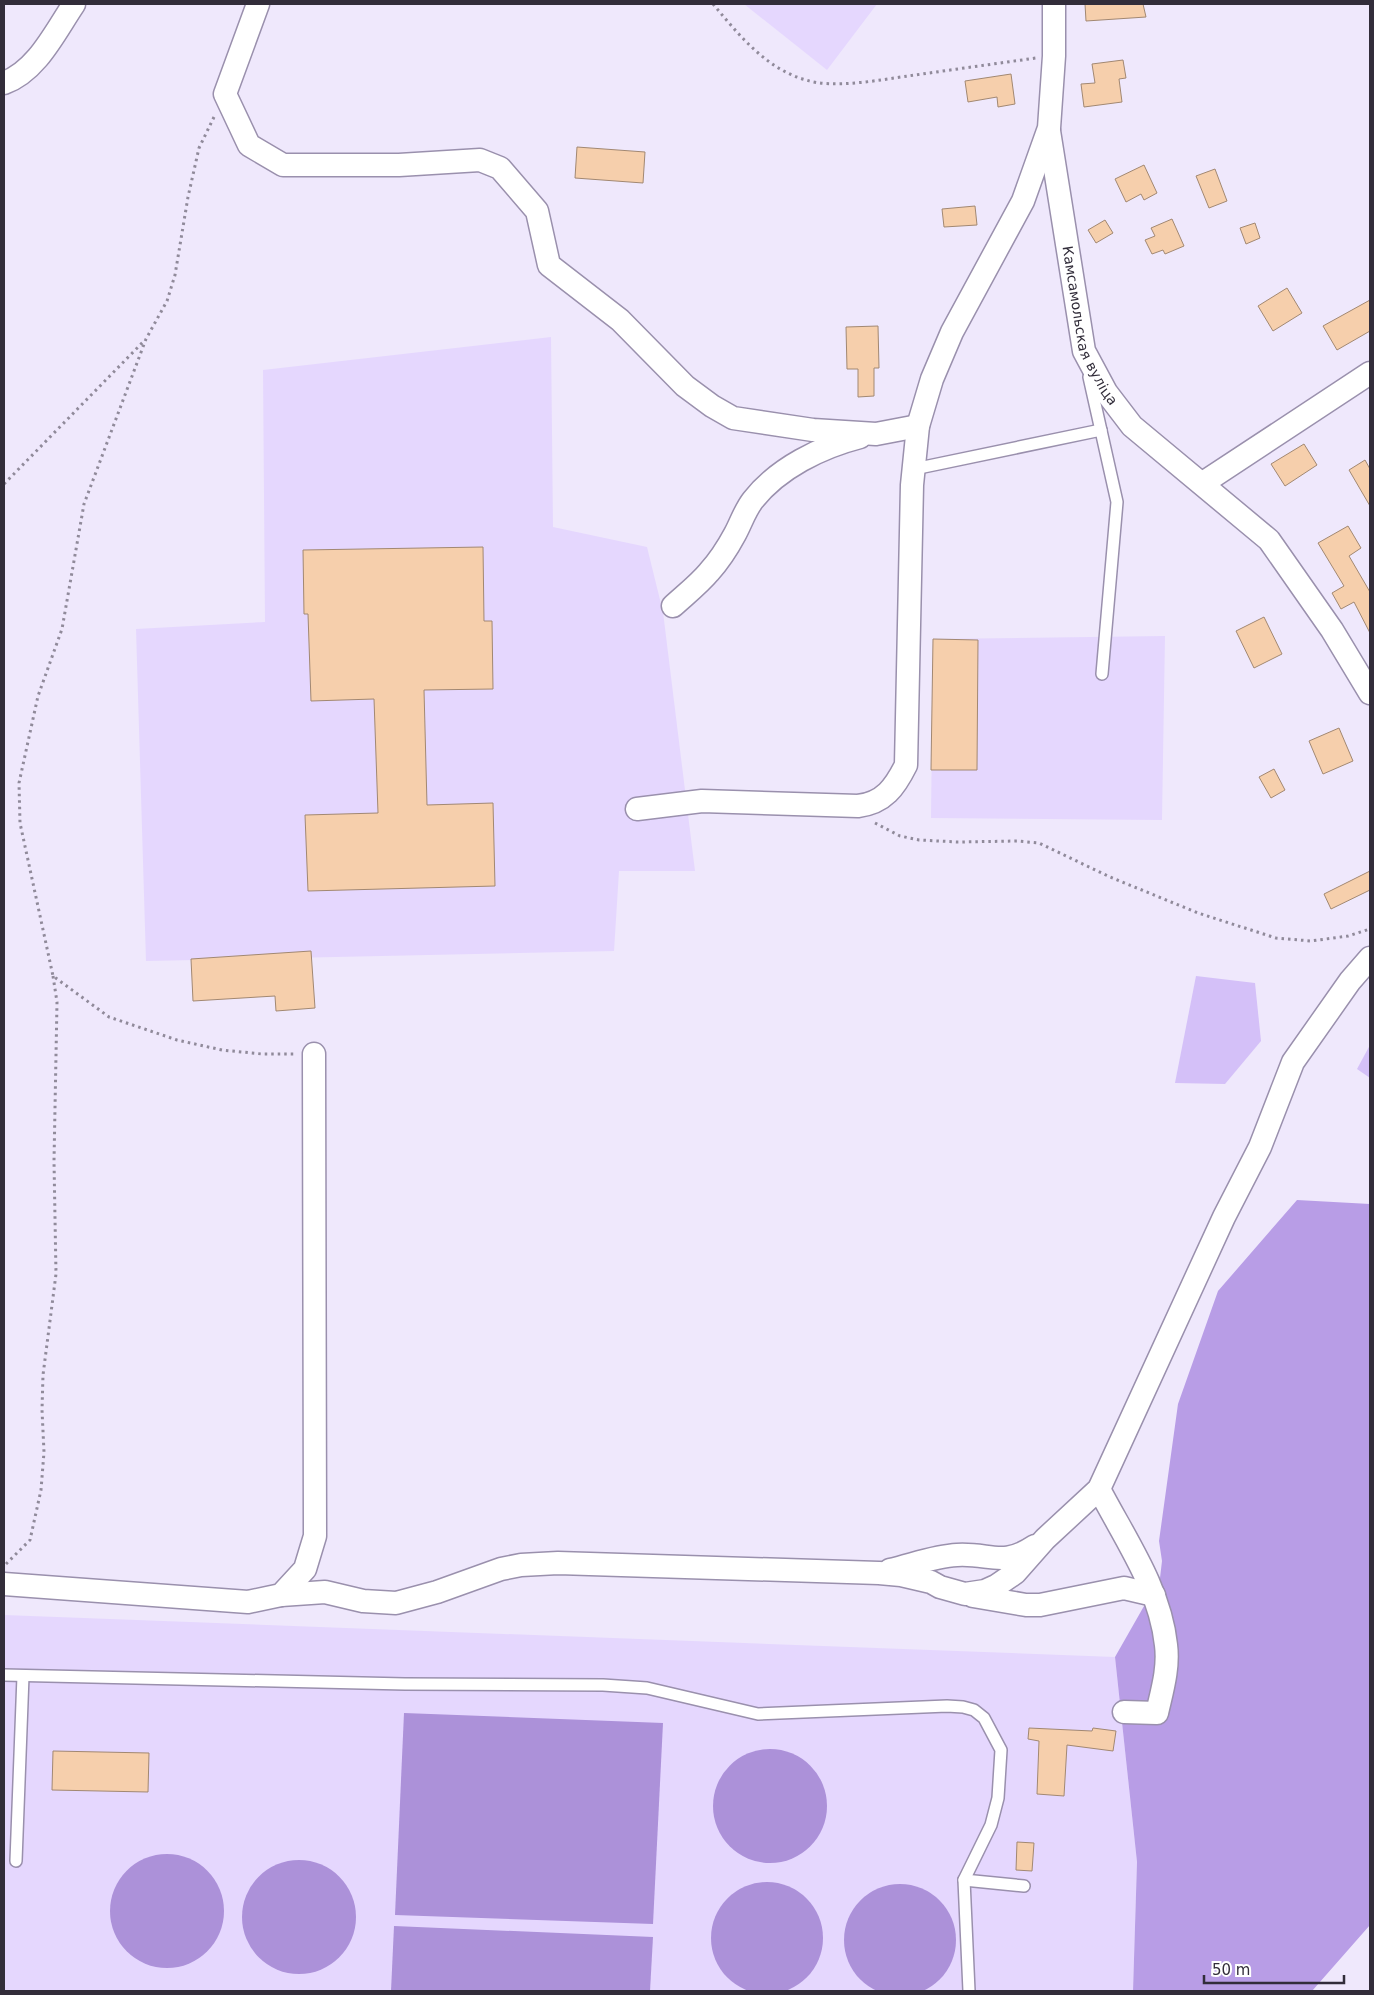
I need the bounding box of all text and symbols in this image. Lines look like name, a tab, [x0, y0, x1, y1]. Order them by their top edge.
street label: Камсамольская вуліца	[1059, 245, 1121, 408]
scale bar	[1204, 1952, 1344, 1984]
text: 50 m	[1212, 1961, 1250, 1979]

